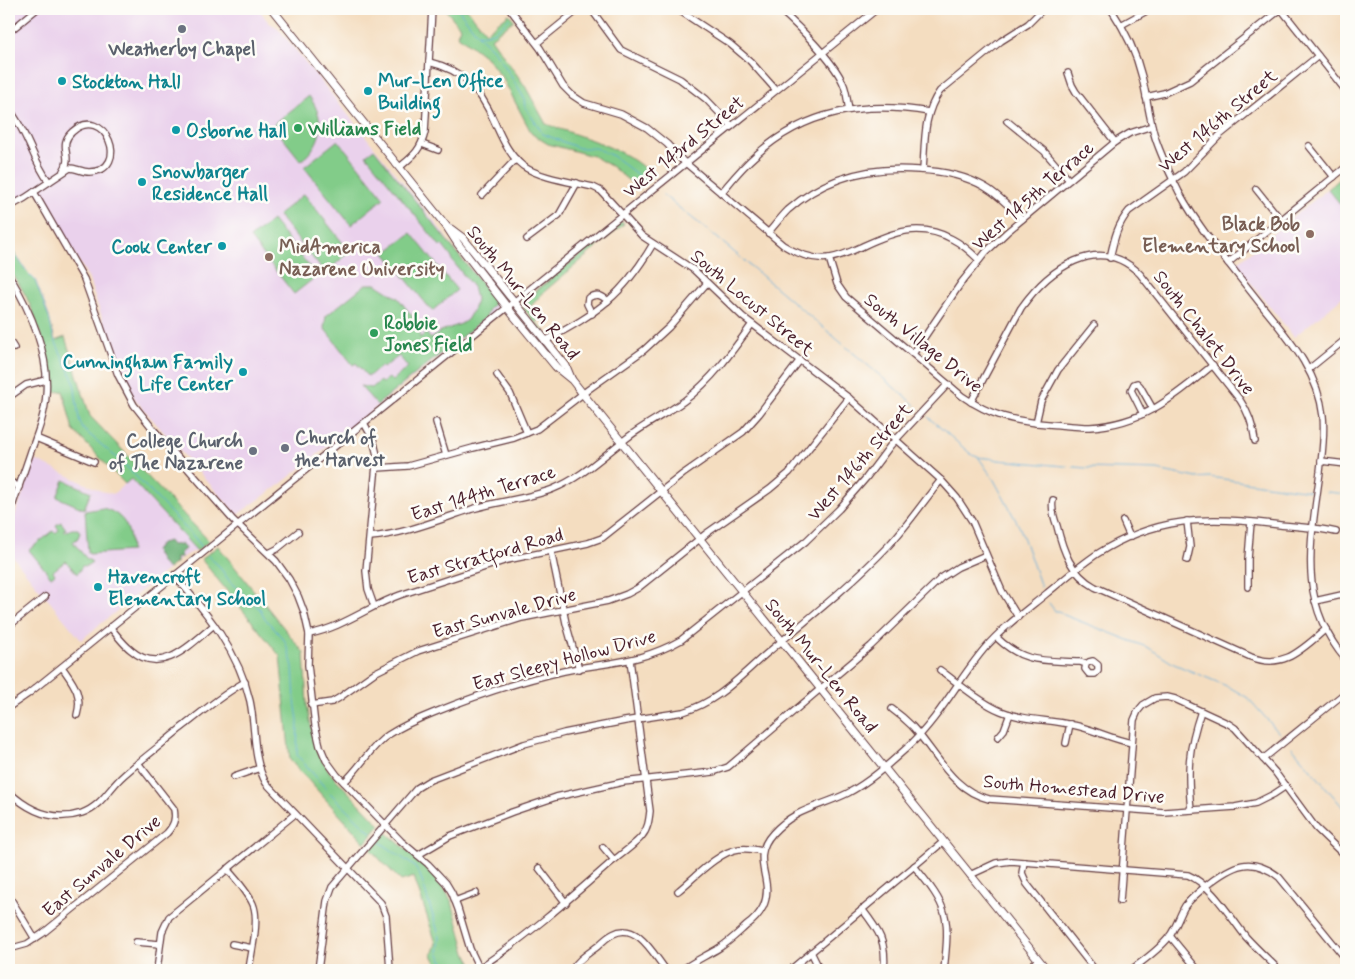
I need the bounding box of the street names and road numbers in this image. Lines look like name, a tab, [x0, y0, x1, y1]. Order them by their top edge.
street label: West 146th Street	[1153, 64, 1283, 178]
street label: West 143rd Street	[618, 90, 750, 204]
street label: West 145th Terrace	[966, 136, 1100, 256]
street label: South Mur-Len Road	[461, 220, 585, 365]
street label: South Locust Street	[685, 244, 819, 362]
street label: South Chalet Drive	[1147, 265, 1260, 400]
street label: South Village Drive	[858, 288, 988, 400]
street label: West 146th Street	[802, 398, 918, 526]
street label: East 144th Terrace	[408, 460, 559, 527]
street label: East Stratford Road	[405, 522, 567, 594]
street label: East Sunvale Drive	[430, 582, 579, 645]
street label: South Mur-Len Road	[759, 593, 883, 738]
street label: East Sleepy Hollow Drive	[470, 624, 659, 698]
street label: South Homestead Drive	[982, 769, 1166, 810]
street label: East Sunvale Drive	[37, 809, 167, 923]

